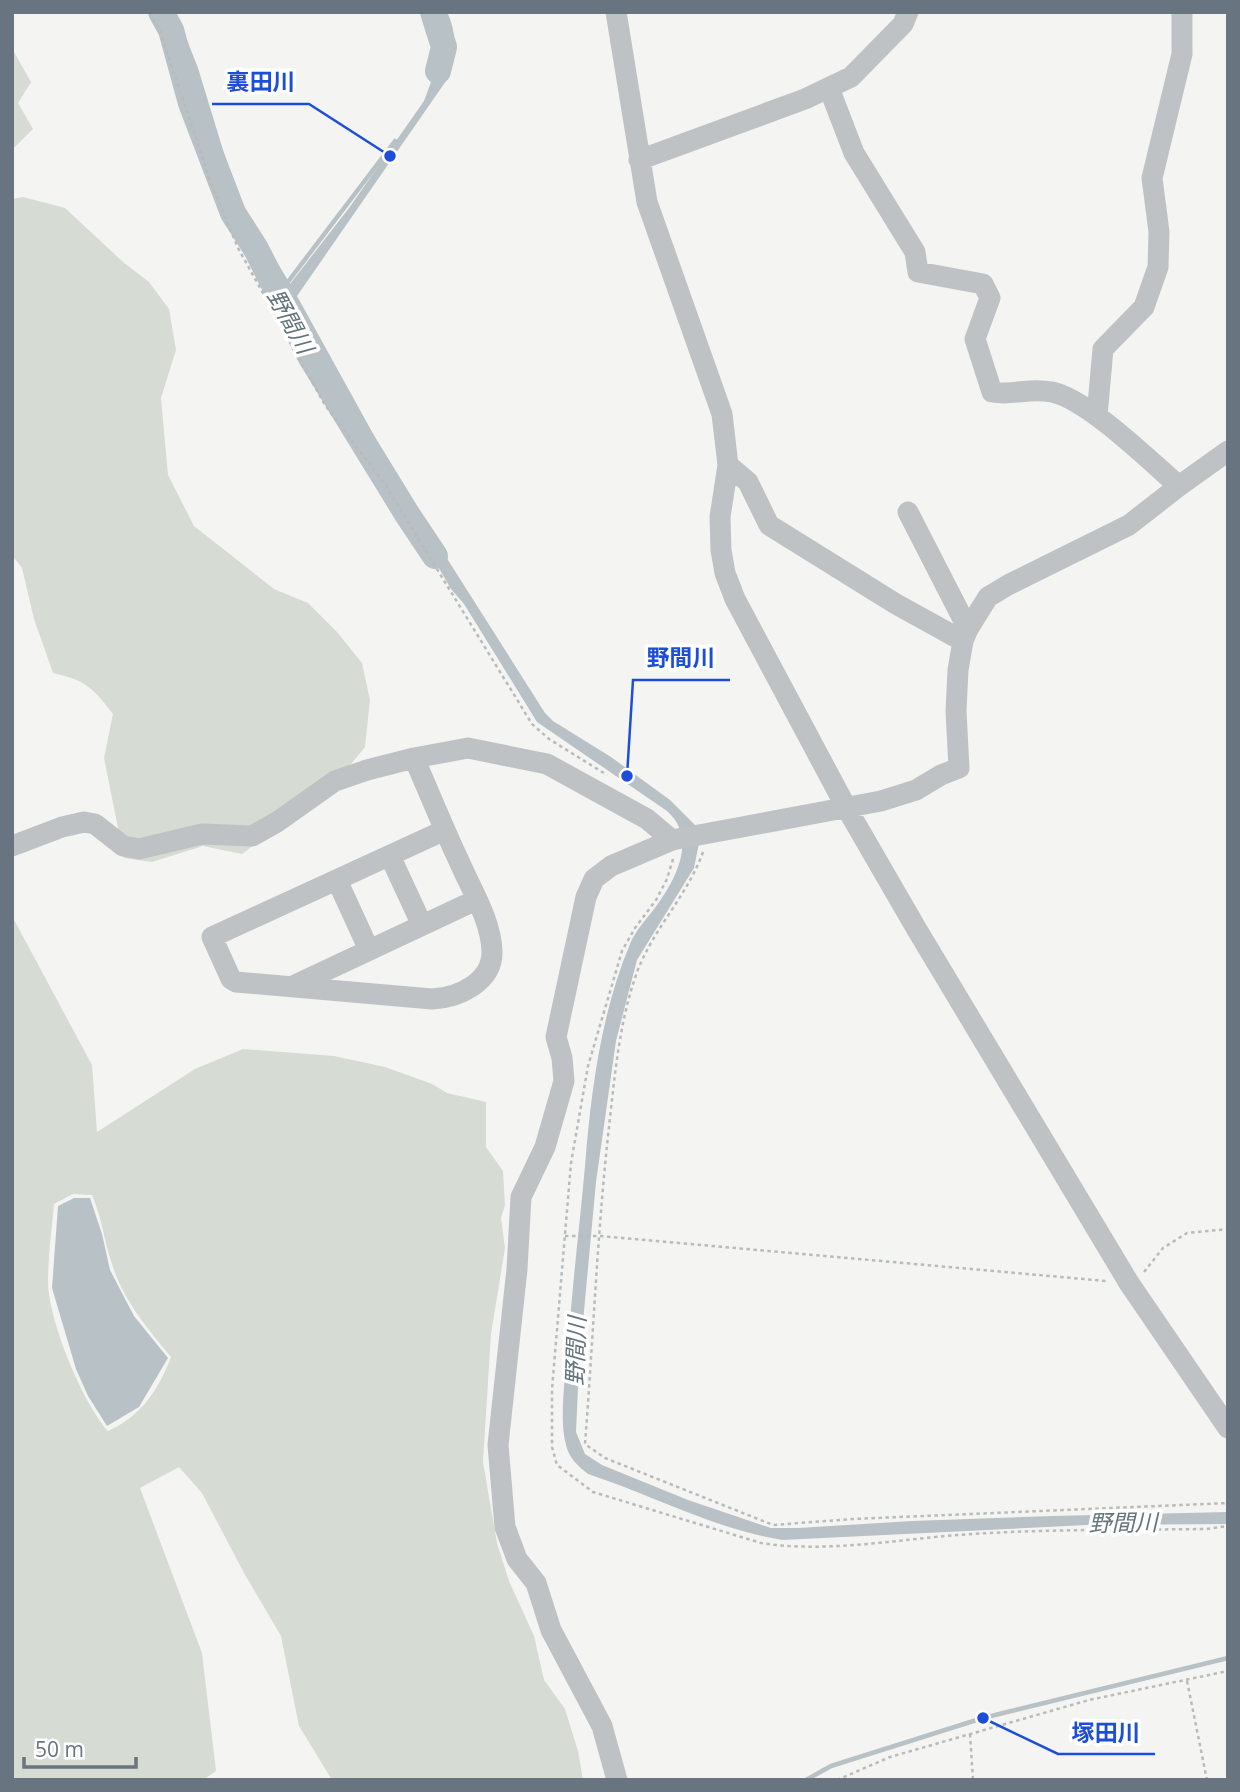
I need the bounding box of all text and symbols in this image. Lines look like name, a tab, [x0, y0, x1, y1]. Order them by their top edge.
callout: 裏田川	[212, 60, 309, 104]
text: 裏田川	[227, 65, 296, 97]
water label: 野間川	[260, 283, 323, 362]
callout: 野間川	[633, 636, 730, 680]
text: 野間川	[647, 641, 716, 673]
water label: 野間川	[558, 1313, 592, 1386]
water label: 野間川	[1088, 1505, 1161, 1539]
callout: 塚田川	[1058, 1710, 1155, 1754]
text: 塚田川	[1072, 1716, 1141, 1748]
scale bar	[24, 1726, 136, 1770]
text: 50 m	[35, 1735, 84, 1763]

